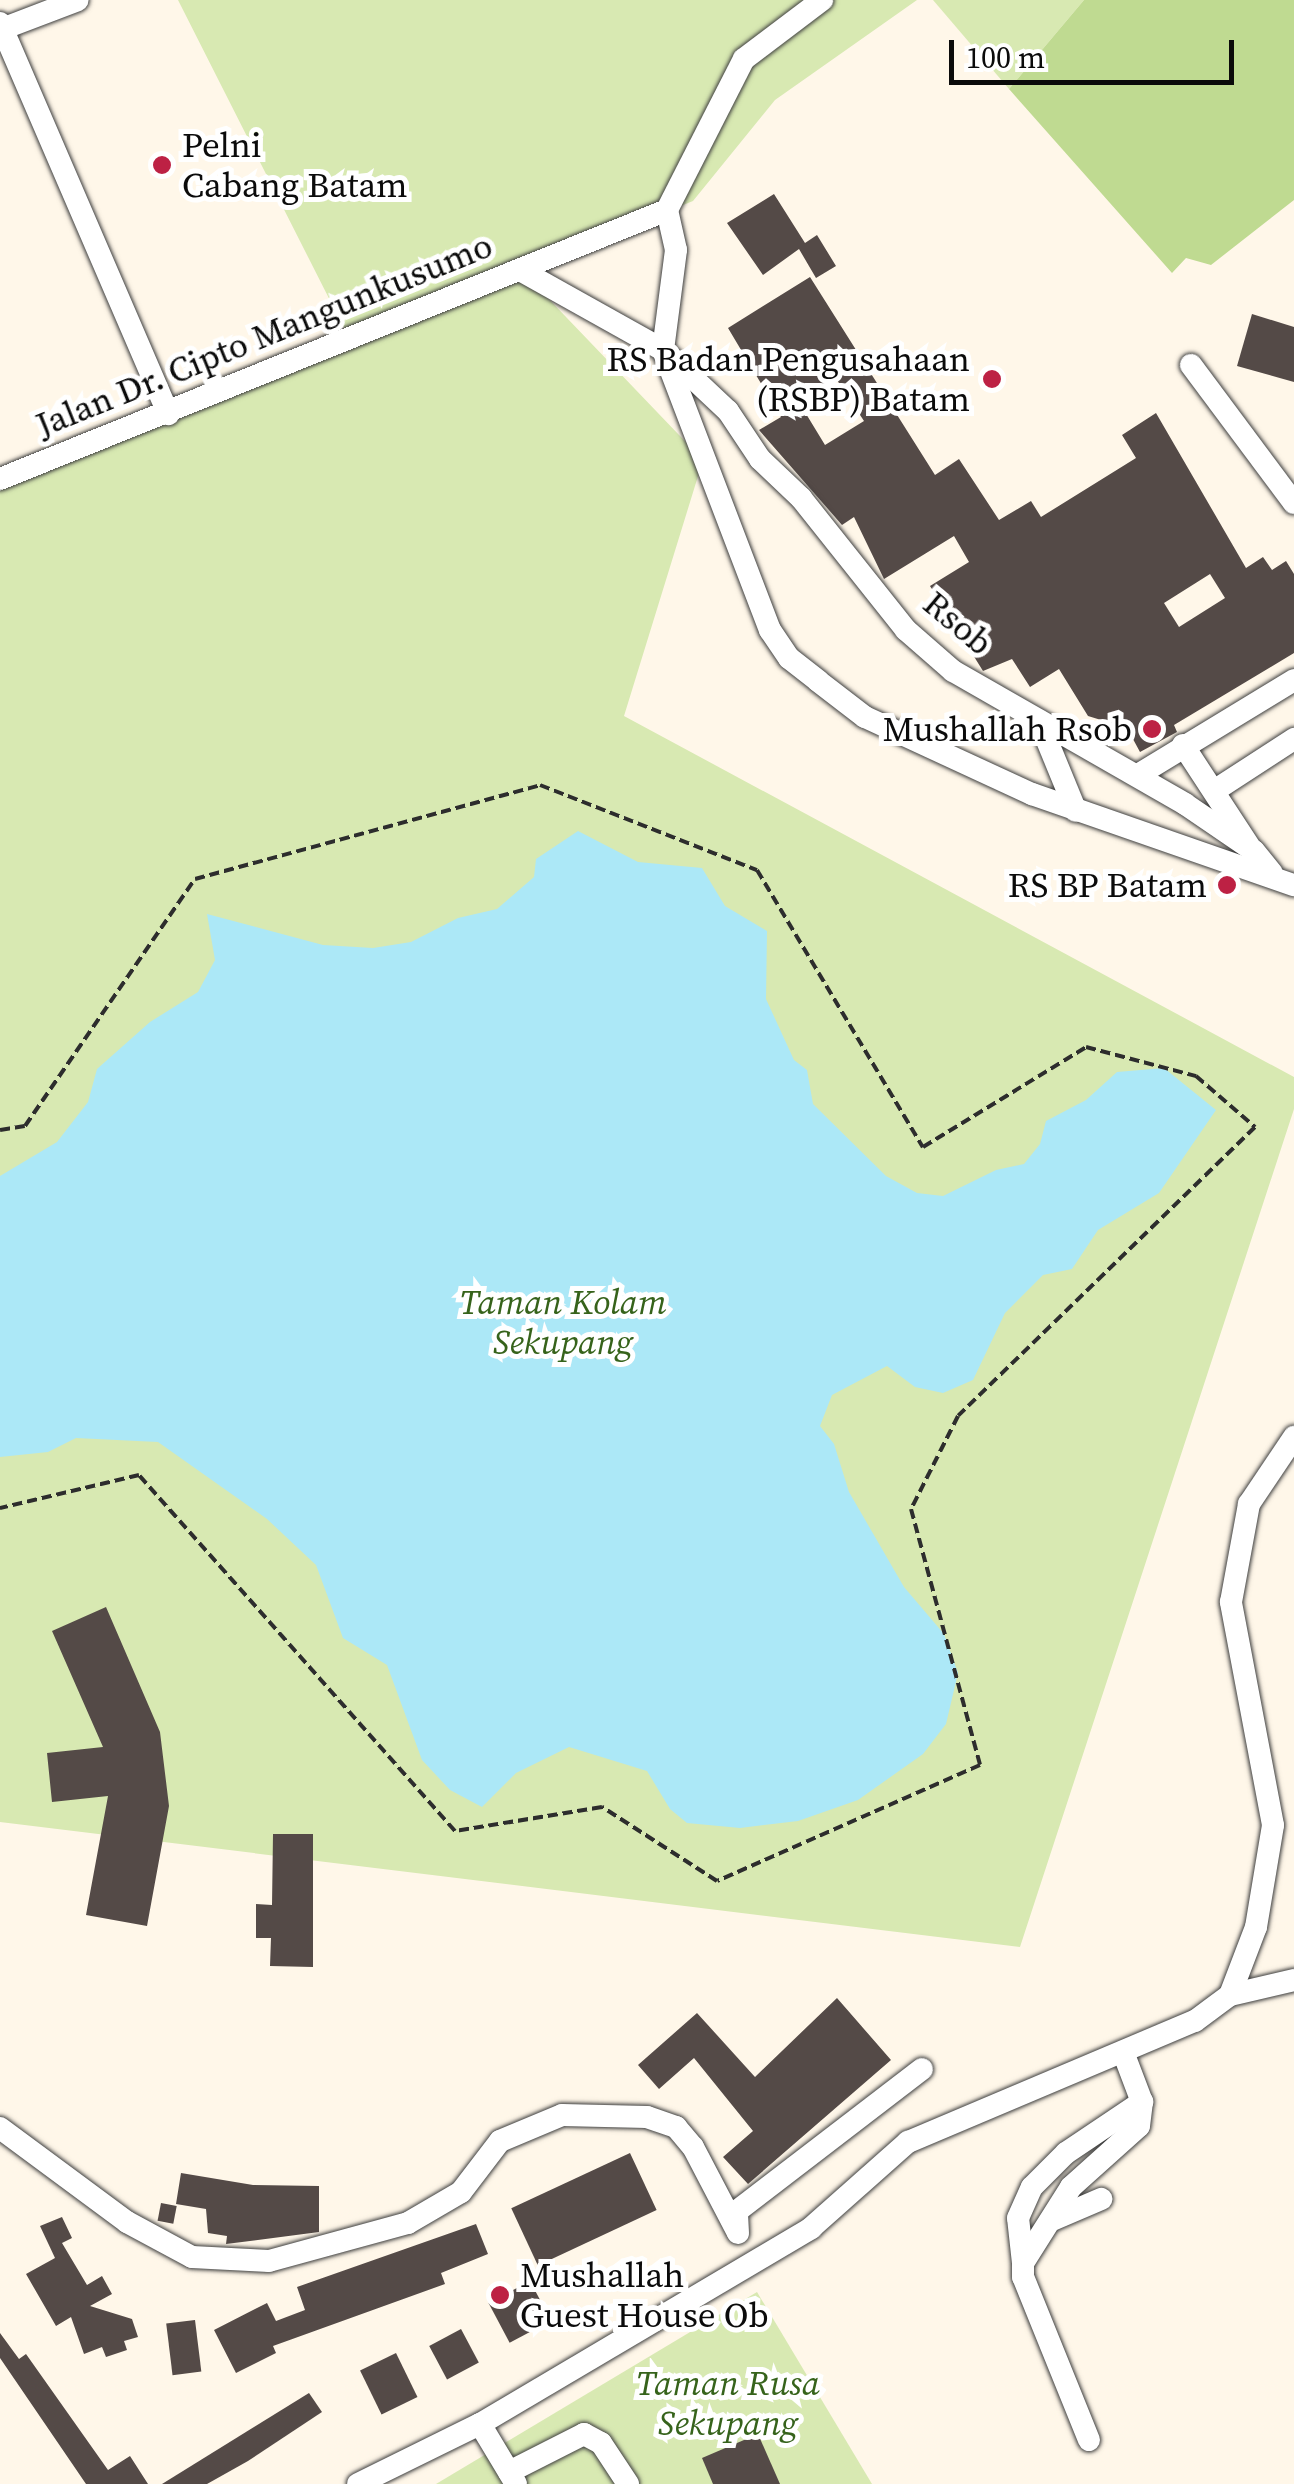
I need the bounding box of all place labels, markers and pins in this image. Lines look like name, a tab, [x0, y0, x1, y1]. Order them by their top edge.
place label: Pelni Cabang Batam	[182, 124, 408, 206]
marker: Pelni Cabang Batam	[151, 154, 173, 176]
place label: RS Badan Pengusahaan (RSBP) Batam	[607, 338, 970, 420]
marker: RS Badan Pengusahaan (RSBP) Batam	[979, 366, 1005, 392]
place label: Mushallah Rsob	[883, 708, 1132, 750]
marker: Mushallah Rsob	[1141, 718, 1163, 740]
place label: RS BP Batam	[1008, 864, 1207, 906]
marker: RS BP Batam	[1216, 874, 1238, 896]
place label: Mushallah Guest House Ob	[520, 2254, 769, 2336]
marker: Mushallah Guest House Ob	[489, 2284, 511, 2306]

